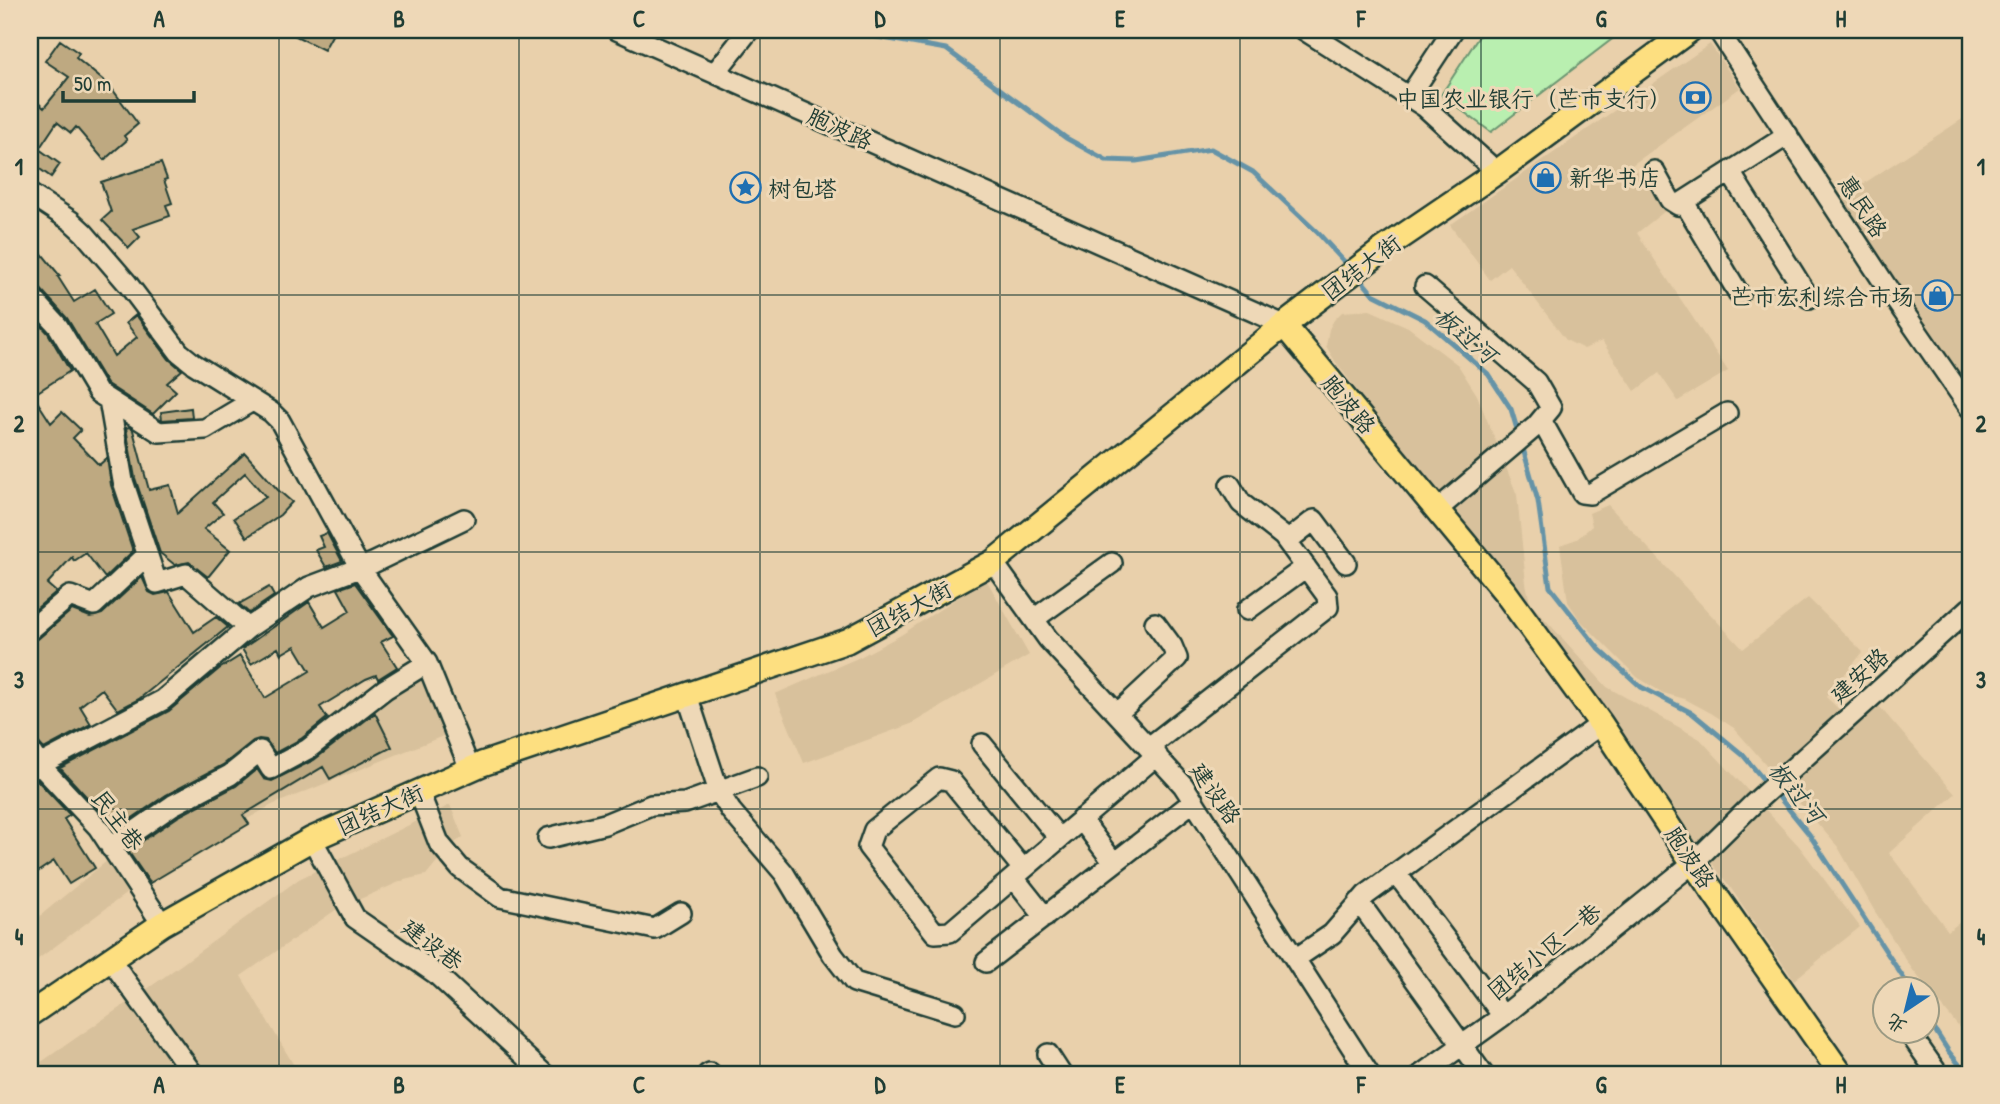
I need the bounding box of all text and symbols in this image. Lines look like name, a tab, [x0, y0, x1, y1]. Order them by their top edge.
text: A	[153, 3, 165, 34]
text: B	[393, 3, 405, 34]
text: C	[633, 3, 645, 34]
text: D	[875, 3, 887, 34]
text: E	[1115, 3, 1126, 34]
text: F	[1356, 3, 1367, 34]
text: G	[1595, 3, 1607, 34]
text: H	[1836, 3, 1847, 34]
scale bar	[63, 60, 194, 104]
text: 50 m	[74, 69, 111, 98]
bank icon: 中国农业银行（芒市支行）	[1678, 81, 1712, 115]
place label: 中国农业银行（芒市支行）	[1396, 83, 1672, 114]
street label: 胞波路	[802, 100, 878, 156]
text: 1	[15, 151, 23, 182]
text: 1	[1977, 151, 1985, 182]
shop icon: 新华书店	[1529, 160, 1563, 194]
place label: 新华书店	[1569, 162, 1661, 193]
street label: 惠民路	[1831, 169, 1895, 243]
place icon: 树包塔	[728, 171, 762, 205]
place label: 树包塔	[768, 173, 837, 204]
street label: 团结大街	[1315, 227, 1407, 307]
shop icon: 芒市宏利综合市场	[1920, 279, 1954, 313]
place label: 芒市宏利综合市场	[1730, 281, 1914, 312]
water label: 板过河	[1428, 300, 1507, 373]
street label: 胞波路	[1315, 368, 1383, 440]
text: 2	[14, 408, 25, 439]
text: 2	[1976, 408, 1987, 439]
street label: 团结大街	[861, 573, 957, 643]
street label: 建安路	[1823, 640, 1895, 710]
text: 3	[14, 664, 24, 695]
text: 3	[1976, 664, 1986, 695]
water label: 板过河	[1762, 754, 1835, 833]
street label: 建设路	[1184, 756, 1248, 830]
street label: 团结大街	[332, 776, 428, 842]
street label: 民主巷	[85, 783, 152, 858]
street label: 胞波路	[1658, 820, 1722, 894]
street label: 团结小区一巷	[1481, 895, 1608, 1006]
street label: 建设巷	[396, 911, 471, 978]
text: 4	[15, 921, 24, 952]
text: 4	[1977, 921, 1986, 952]
north arrow	[1870, 974, 1940, 1044]
text: 北	[1881, 1008, 1911, 1040]
text: A	[153, 1069, 165, 1100]
text: B	[393, 1069, 405, 1100]
text: C	[633, 1069, 645, 1100]
text: D	[875, 1069, 887, 1100]
text: E	[1115, 1069, 1126, 1100]
text: F	[1356, 1069, 1367, 1100]
text: G	[1595, 1069, 1607, 1100]
text: H	[1836, 1069, 1847, 1100]

